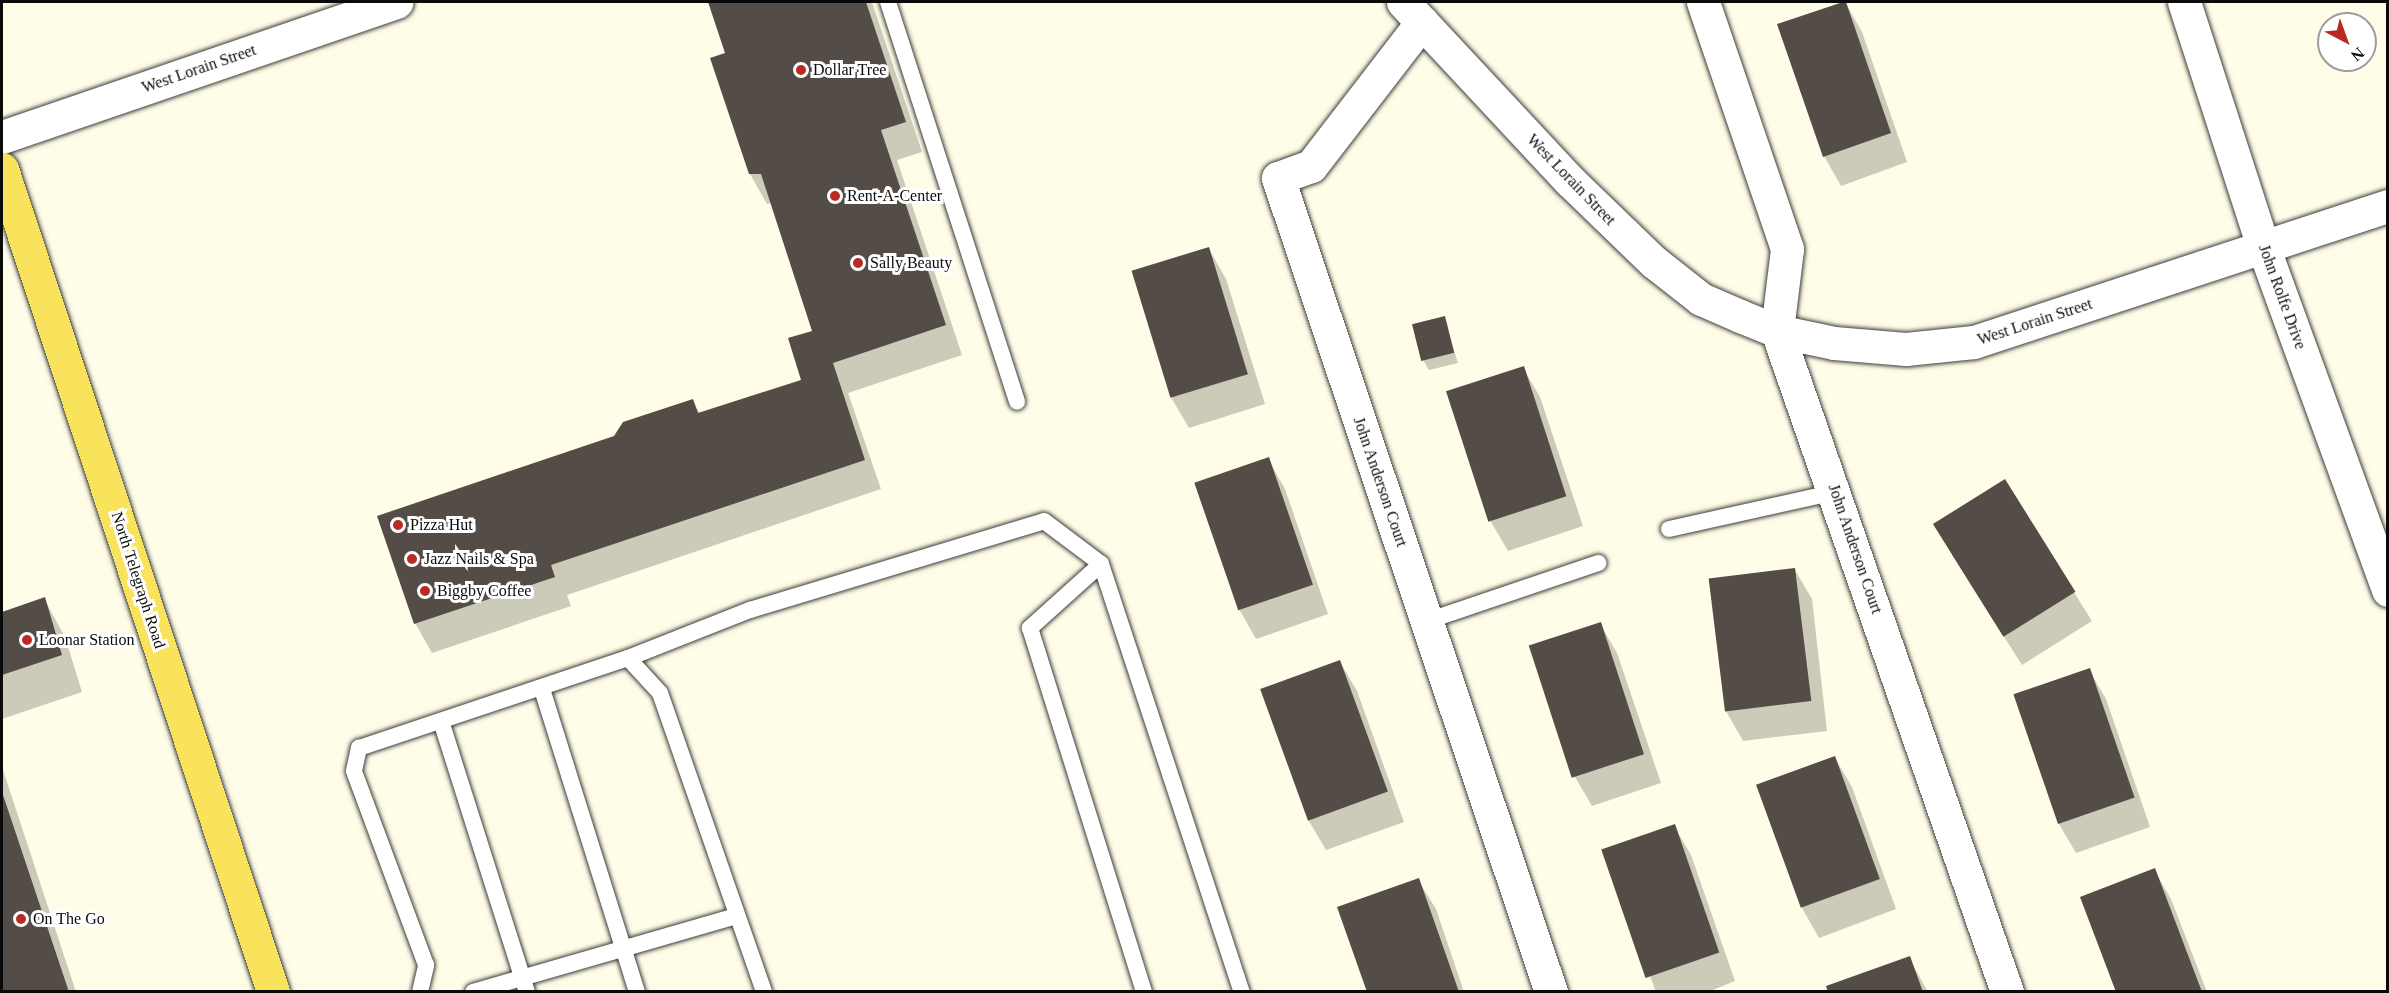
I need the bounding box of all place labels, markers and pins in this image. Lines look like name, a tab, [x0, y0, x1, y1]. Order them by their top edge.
place label: Dollar Tree	[813, 60, 887, 80]
marker: Dollar Tree	[794, 63, 808, 77]
place label: Rent-A-Center	[847, 186, 942, 206]
marker: Rent-A-Center	[828, 189, 842, 203]
place label: Sally Beauty	[870, 253, 952, 273]
marker: Sally Beauty	[851, 256, 865, 270]
place label: Pizza Hut	[410, 515, 473, 535]
marker: Pizza Hut	[391, 518, 405, 532]
place label: Jazz Nails & Spa	[424, 549, 534, 569]
marker: Jazz Nails & Spa	[405, 552, 419, 566]
place label: Biggby Coffee	[437, 581, 531, 601]
marker: Biggby Coffee	[418, 584, 432, 598]
place label: Loonar Station	[39, 630, 135, 650]
marker: Loonar Station	[20, 633, 34, 647]
place label: On The Go	[33, 909, 105, 929]
marker: On The Go	[14, 912, 28, 926]

